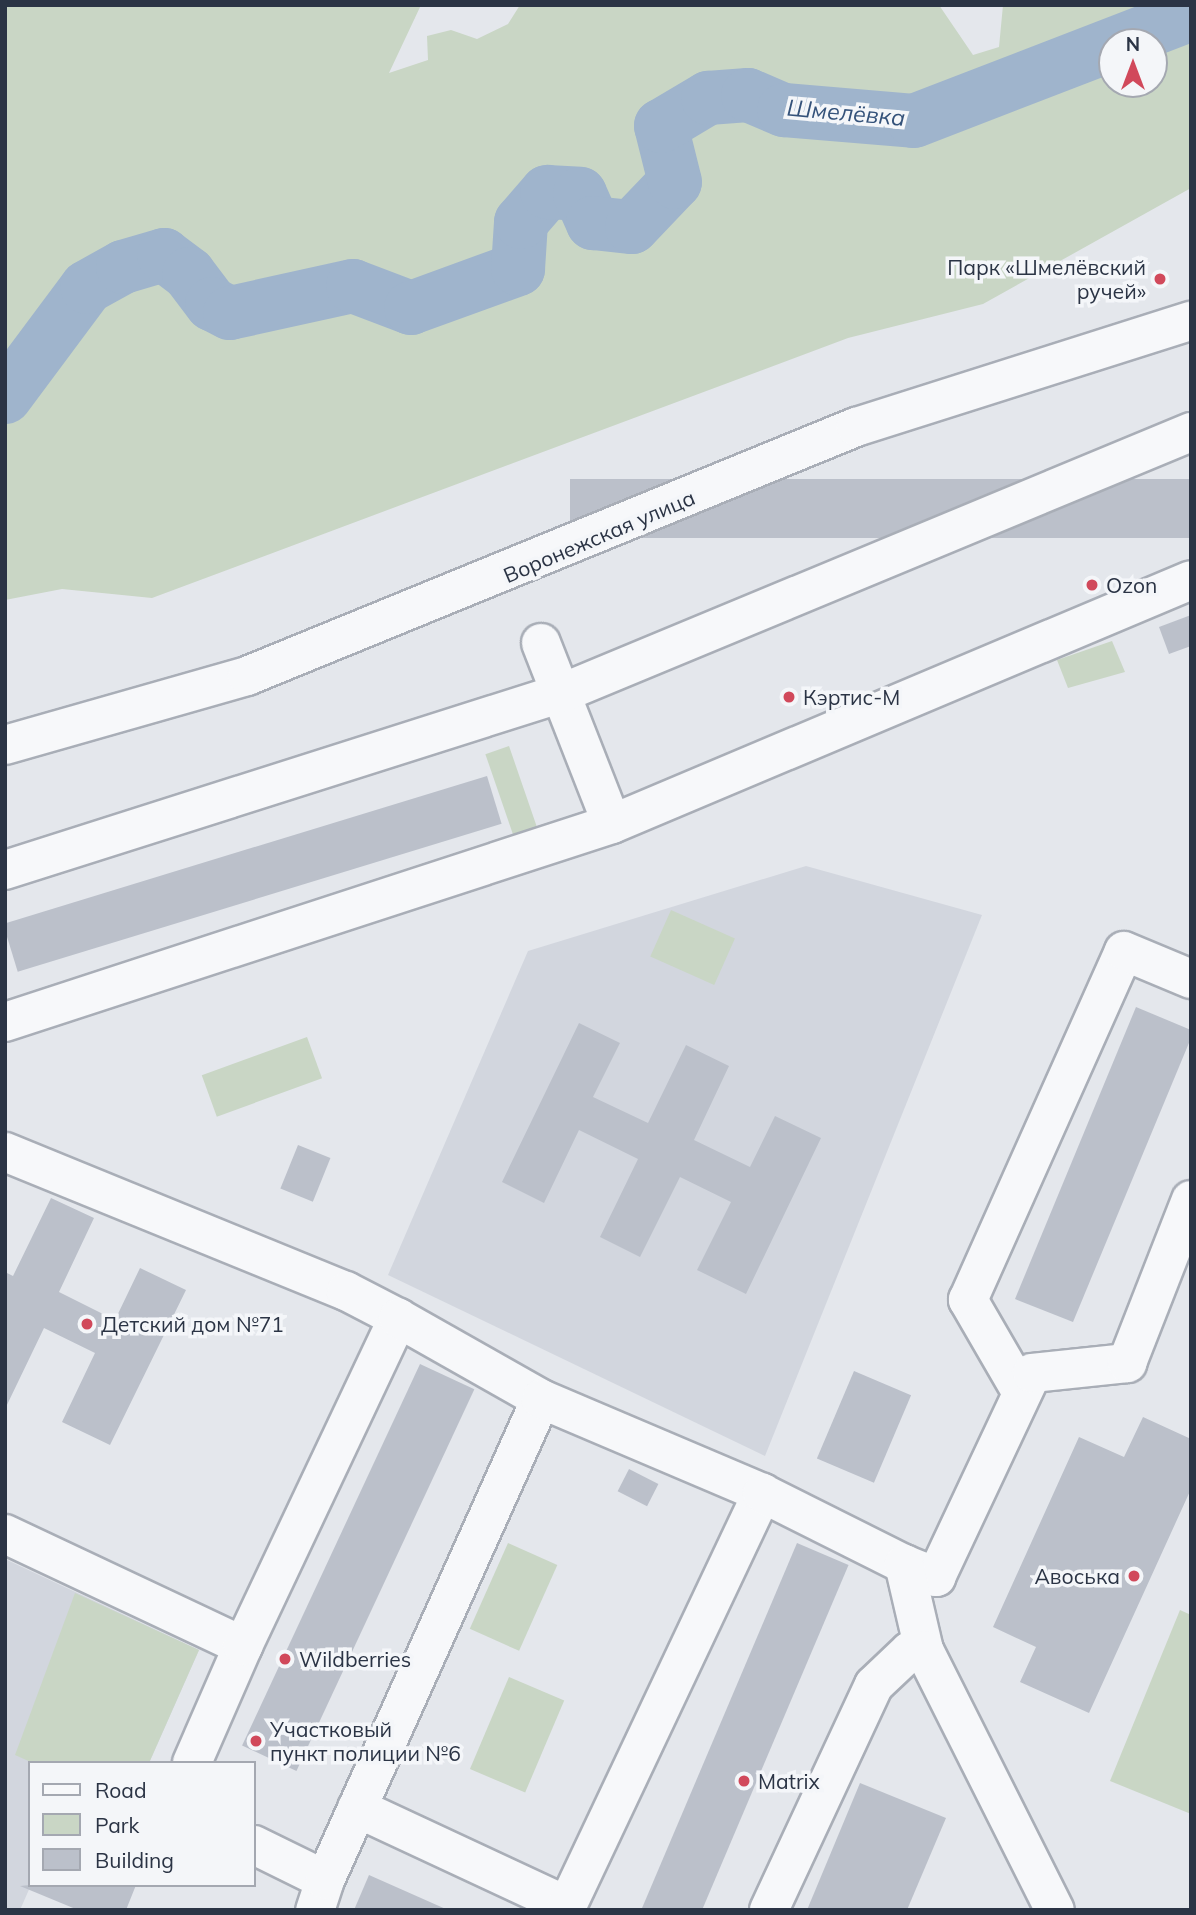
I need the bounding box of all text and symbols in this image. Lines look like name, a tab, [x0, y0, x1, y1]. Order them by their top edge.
north arrow	[1098, 28, 1168, 98]
text: N	[1126, 32, 1140, 56]
water label: Шмелёвка	[786, 94, 906, 132]
place label: Парк «Шмелёвский ручей»	[947, 254, 1146, 304]
marker: Парк «Шмелёвский ручей»	[1152, 271, 1168, 287]
street label: Воронежская улица	[499, 484, 699, 588]
place label: Ozon	[1106, 572, 1157, 598]
marker: Ozon	[1084, 577, 1100, 593]
place label: Кэртис-М	[803, 684, 900, 710]
marker: Кэртис-М	[781, 689, 797, 705]
place label: Детский дом №71	[101, 1311, 284, 1337]
marker: Детский дом №71	[79, 1316, 95, 1332]
place label: Авоська	[1034, 1563, 1120, 1589]
marker: Авоська	[1126, 1568, 1142, 1584]
place label: Wildberries	[299, 1646, 411, 1672]
marker: Wildberries	[277, 1651, 293, 1667]
place label: Участковый пункт полиции №6	[270, 1716, 461, 1766]
marker: Участковый пункт полиции №6	[248, 1733, 264, 1749]
legend	[28, 1761, 256, 1887]
place label: Matrix	[758, 1768, 820, 1794]
marker: Matrix	[736, 1773, 752, 1789]
text: Road	[95, 1777, 146, 1803]
text: Park	[95, 1812, 139, 1838]
text: Building	[95, 1847, 174, 1873]

